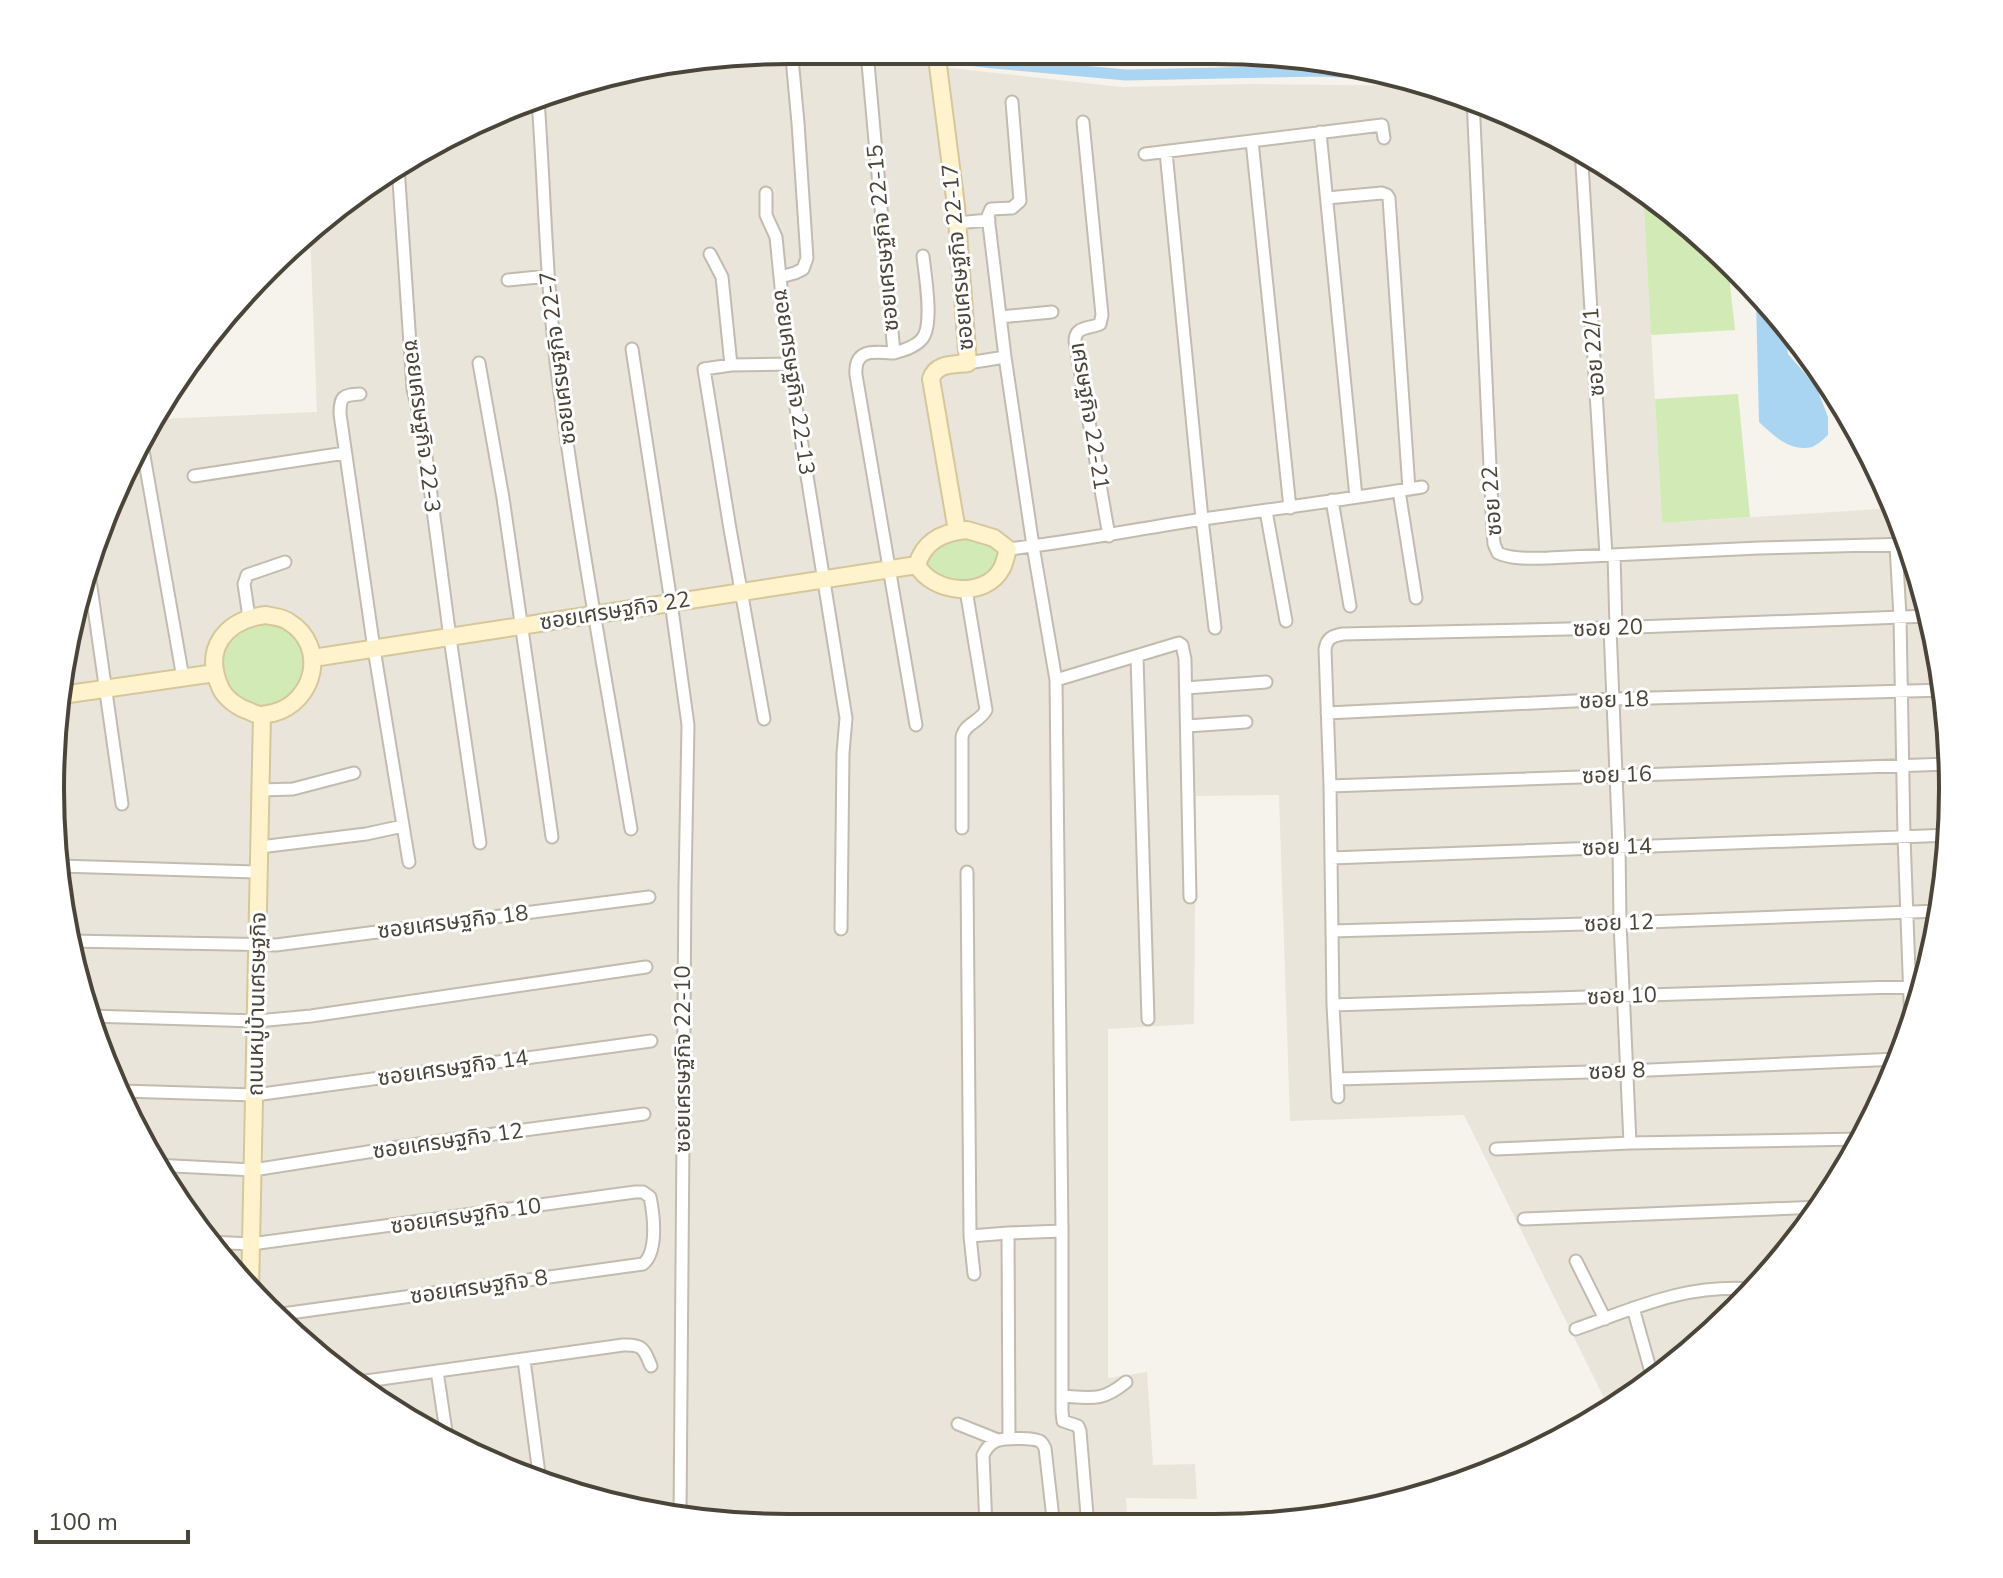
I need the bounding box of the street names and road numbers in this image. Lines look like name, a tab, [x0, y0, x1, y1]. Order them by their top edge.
street label: ซอยเศรษฐกิจ 22-15	[860, 143, 906, 333]
street label: ซอยเศรษฐกิจ 22-17	[935, 162, 981, 352]
street label: ซอยเศรษฐกิจ 22-7	[532, 270, 584, 446]
street label: ซอยเศรษฐกิจ 22-13	[766, 287, 822, 477]
street label: ซอย 22/1	[1576, 306, 1612, 398]
street label: ซอยเศรษฐกิจ 22-3	[396, 338, 448, 514]
street label: เศรษฐกิจ 22-21	[1063, 340, 1117, 492]
street label: ซอย 22	[1475, 465, 1509, 537]
street label: ซอยเศรษฐกิจ 22	[538, 584, 692, 638]
street label: ซอย 20	[1573, 612, 1643, 644]
street label: ซอย 18	[1579, 684, 1649, 716]
street label: ซอย 16	[1582, 759, 1652, 791]
street label: ซอย 14	[1582, 831, 1652, 863]
street label: ซอยเศรษฐกิจ 18	[376, 898, 530, 946]
street label: ซอย 12	[1584, 907, 1654, 939]
street label: ถนนหมู่บ้านเศรษฐกิจ	[240, 912, 274, 1096]
street label: ซอยเศรษฐกิจ 22-10	[668, 965, 698, 1153]
street label: ซอย 10	[1587, 980, 1657, 1012]
street label: ซอยเศรษฐกิจ 14	[376, 1043, 530, 1093]
street label: ซอย 8	[1588, 1055, 1646, 1087]
street label: ซอยเศรษฐกิจ 12	[371, 1116, 525, 1166]
street label: ซอยเศรษฐกิจ 10	[389, 1191, 543, 1241]
street label: ซอยเศรษฐกิจ 8	[408, 1262, 550, 1312]

